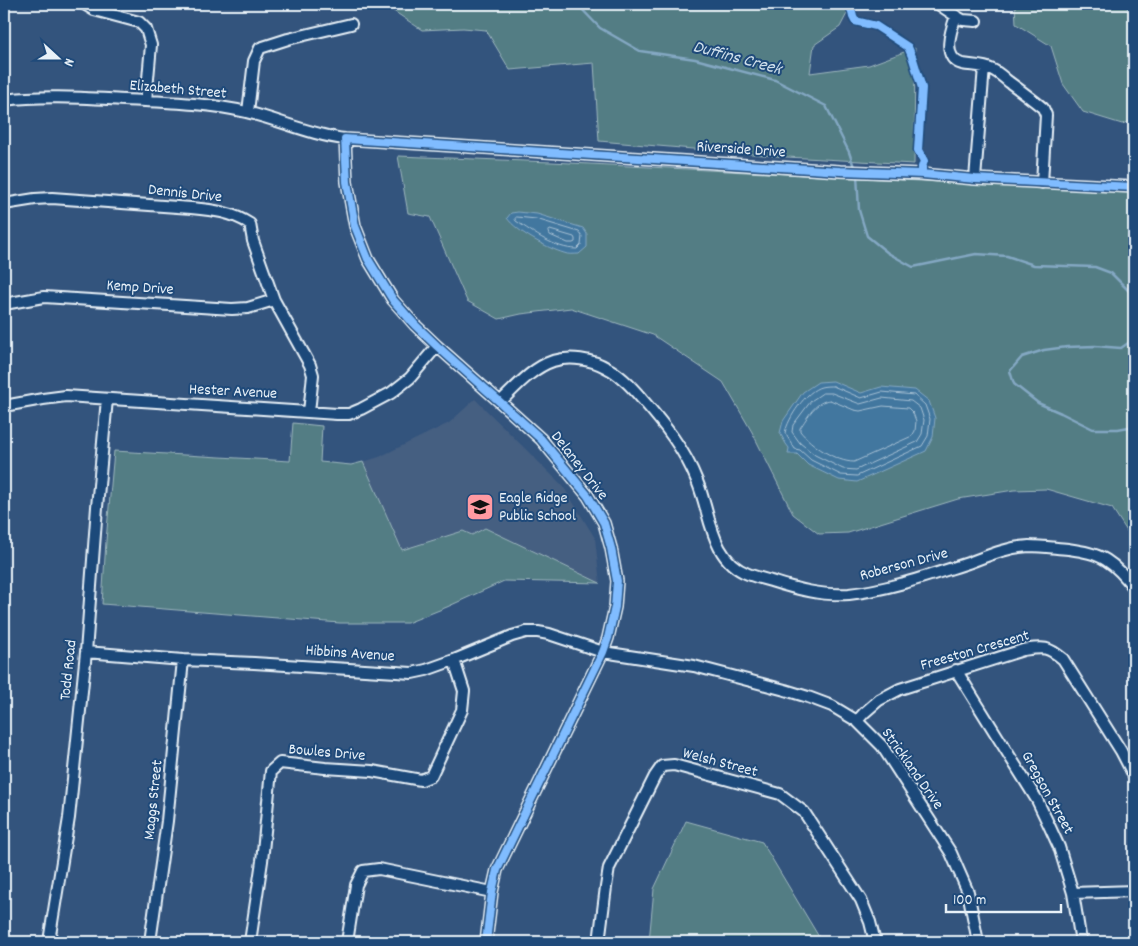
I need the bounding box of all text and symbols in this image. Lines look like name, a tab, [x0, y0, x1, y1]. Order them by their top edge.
north arrow	[32, 32, 82, 82]
water label: Duffins Creek	[690, 35, 786, 83]
text: N	[58, 55, 79, 69]
street label: Elizabeth Street	[129, 74, 228, 106]
street label: Riverside Drive	[696, 135, 786, 165]
street label: Dennis Drive	[147, 179, 223, 209]
street label: Kemp Drive	[106, 274, 174, 302]
street label: Hester Avenue	[188, 378, 278, 406]
street label: Delaney Drive	[545, 427, 613, 505]
place label: Eagle Ridge Public School	[499, 487, 576, 528]
school or university icon: Eagle Ridge Public School	[465, 492, 495, 522]
street label: Roberson Drive	[857, 542, 951, 588]
street label: Freeston Crescent	[918, 624, 1032, 678]
street label: Todd Road	[54, 639, 84, 701]
street label: Hibbins Avenue	[305, 639, 395, 669]
street label: Strickland Drive	[875, 723, 949, 815]
street label: Bowles Drive	[288, 738, 366, 768]
street label: Welsh Street	[680, 742, 760, 784]
street label: Gregson Street	[1015, 747, 1079, 839]
street label: Maggs Street	[138, 759, 170, 841]
scale bar	[946, 881, 1060, 913]
text: 100 m	[953, 890, 986, 912]

